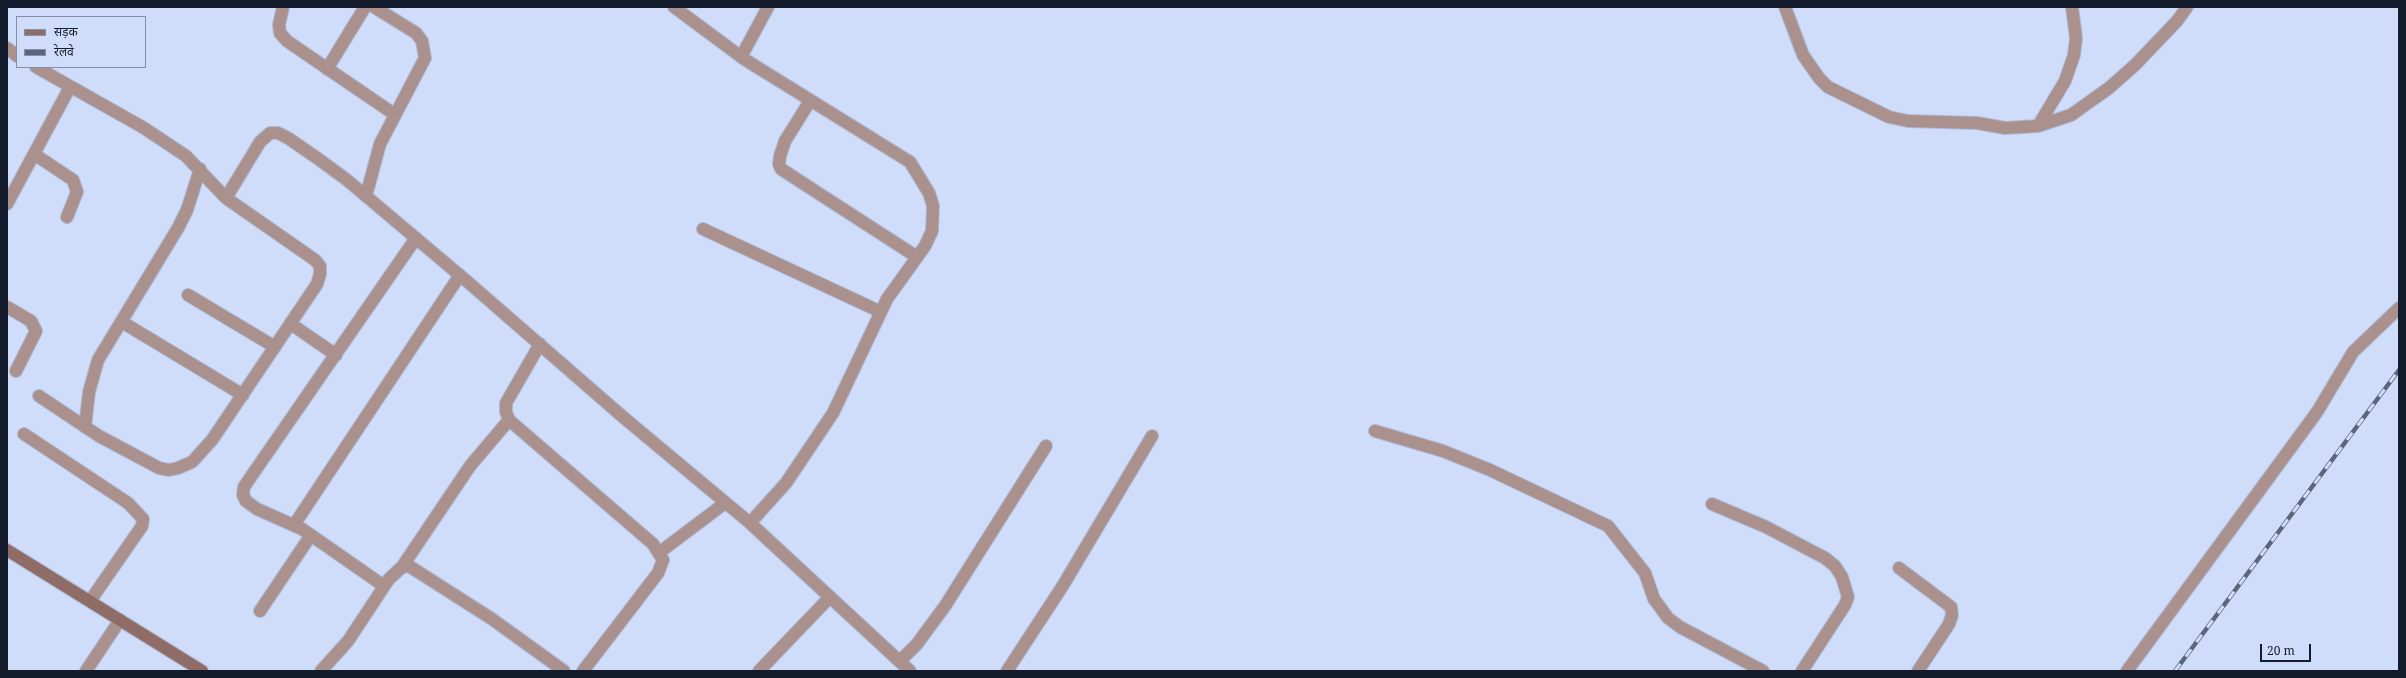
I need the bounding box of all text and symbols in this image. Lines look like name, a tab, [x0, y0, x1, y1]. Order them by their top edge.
legend	[16, 16, 146, 68]
text: सड़क	[54, 23, 78, 40]
text: रेलवे	[54, 43, 74, 60]
scale bar	[2262, 636, 2313, 662]
text: 20 m	[2267, 642, 2295, 659]

